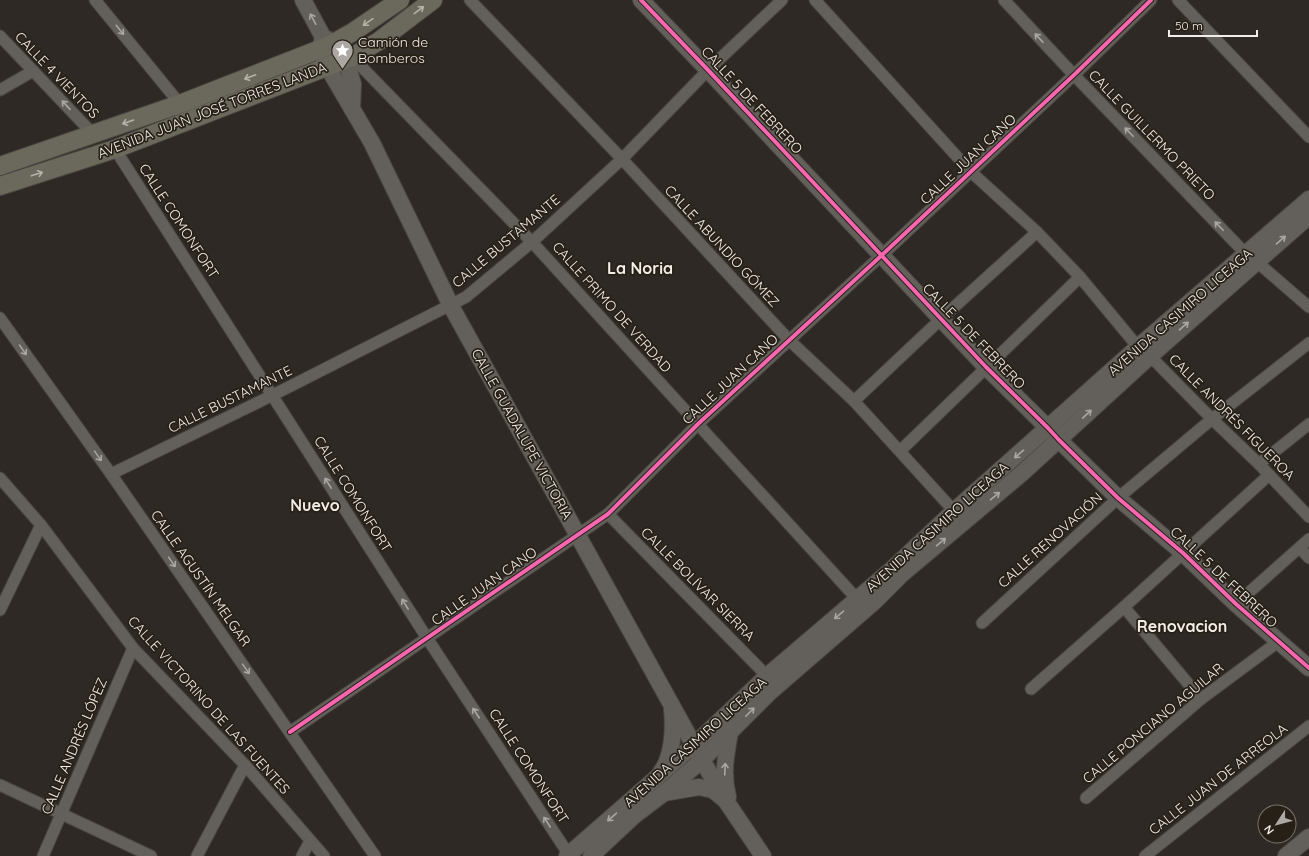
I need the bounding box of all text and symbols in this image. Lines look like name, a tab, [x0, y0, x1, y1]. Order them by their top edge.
one-way arrow	[414, 6, 425, 15]
scale bar	[1169, 12, 1257, 38]
one-way arrow	[308, 13, 316, 25]
one-way arrow	[362, 18, 373, 26]
text: 50 m	[1175, 18, 1203, 33]
one-way arrow	[116, 25, 124, 36]
street label: CALLE 4 VIENTOS	[11, 28, 103, 122]
place label: Camión de Bomberos	[358, 33, 428, 67]
one-way arrow	[1035, 33, 1044, 43]
place icon: Camión de Bomberos	[330, 37, 356, 70]
street label: CALLE 5 DE FEBRERO	[698, 43, 807, 158]
street label: AVENIDA JUAN JOSÉ TORRES LANDA	[95, 58, 329, 162]
street label: CALLE GUILLERMO PRIETO	[1085, 66, 1219, 204]
one-way arrow	[245, 73, 257, 81]
one-way arrow	[62, 101, 71, 111]
street label: CALLE JUAN CANO	[916, 110, 1020, 208]
one-way arrow	[123, 118, 135, 126]
one-way arrow	[1124, 127, 1134, 137]
street label: CALLE COMONFORT	[135, 160, 223, 282]
one-way arrow	[30, 170, 43, 177]
street label: CALLE ABUNDIO GÓMEZ	[661, 181, 783, 311]
street label: CALLE BUSTAMANTE	[448, 190, 564, 292]
one-way arrow	[1214, 221, 1224, 231]
one-way arrow	[1276, 236, 1287, 245]
street label: CALLE PRIMO DE VERDAD	[548, 238, 676, 376]
street label: AVENIDA CASIMIRO LICEAGA	[1104, 244, 1256, 380]
district label: La Noria	[607, 258, 673, 278]
street label: CALLE 5 DE FEBRERO	[919, 279, 1029, 393]
one-way arrow	[1179, 322, 1189, 331]
street label: CALLE JUAN CANO	[678, 330, 782, 428]
one-way arrow	[19, 344, 27, 355]
street label: CALLE GUADALUPE VICTORIA	[467, 345, 577, 523]
street label: CALLE ANDRÉS FIGUEROA	[1165, 350, 1299, 484]
street label: CALLE BUSTAMANTE	[165, 361, 295, 437]
one-way arrow	[1082, 409, 1093, 418]
street label: CALLE COMONFORT	[310, 433, 396, 555]
one-way arrow	[1014, 449, 1024, 458]
one-way arrow	[94, 450, 102, 461]
street label: AVENIDA CASIMIRO LICEAGA	[862, 458, 1012, 596]
one-way arrow	[324, 477, 332, 488]
street label: CALLE RENOVACIÓN	[994, 488, 1106, 592]
one-way arrow	[989, 492, 1000, 501]
district label: Nuevo	[290, 495, 340, 515]
street label: CALLE AGUSTÍN MELGAR	[147, 506, 255, 650]
street label: CALLE BOLÍVAR SIERRA	[637, 523, 759, 645]
street label: CALLE 5 DE FEBRERO	[1167, 523, 1282, 632]
one-way arrow	[935, 538, 946, 547]
street label: CALLE JUAN CANO	[428, 543, 541, 629]
one-way arrow	[168, 557, 176, 568]
one-way arrow	[401, 598, 409, 610]
one-way arrow	[833, 610, 844, 619]
street label: CALLE VICTORINO DE LAS FUENTES	[124, 612, 294, 798]
district label: Renovacion	[1137, 616, 1227, 636]
street label: CALLE PONCIANO AGUILAR	[1079, 659, 1227, 787]
one-way arrow	[242, 663, 250, 674]
street label: AVENIDA CASIMIRO LICEAGA	[620, 673, 770, 811]
street label: CALLE ANDRÉS LÓPEZ	[37, 675, 111, 817]
street label: CALLE COMONFORT	[485, 705, 573, 827]
one-way arrow	[745, 707, 755, 717]
one-way arrow	[472, 708, 480, 719]
street label: CALLE JUAN DE ARREOLA	[1146, 720, 1290, 838]
one-way arrow	[721, 763, 729, 776]
north arrow	[1257, 804, 1297, 844]
one-way arrow	[607, 812, 617, 821]
one-way arrow	[543, 817, 551, 828]

